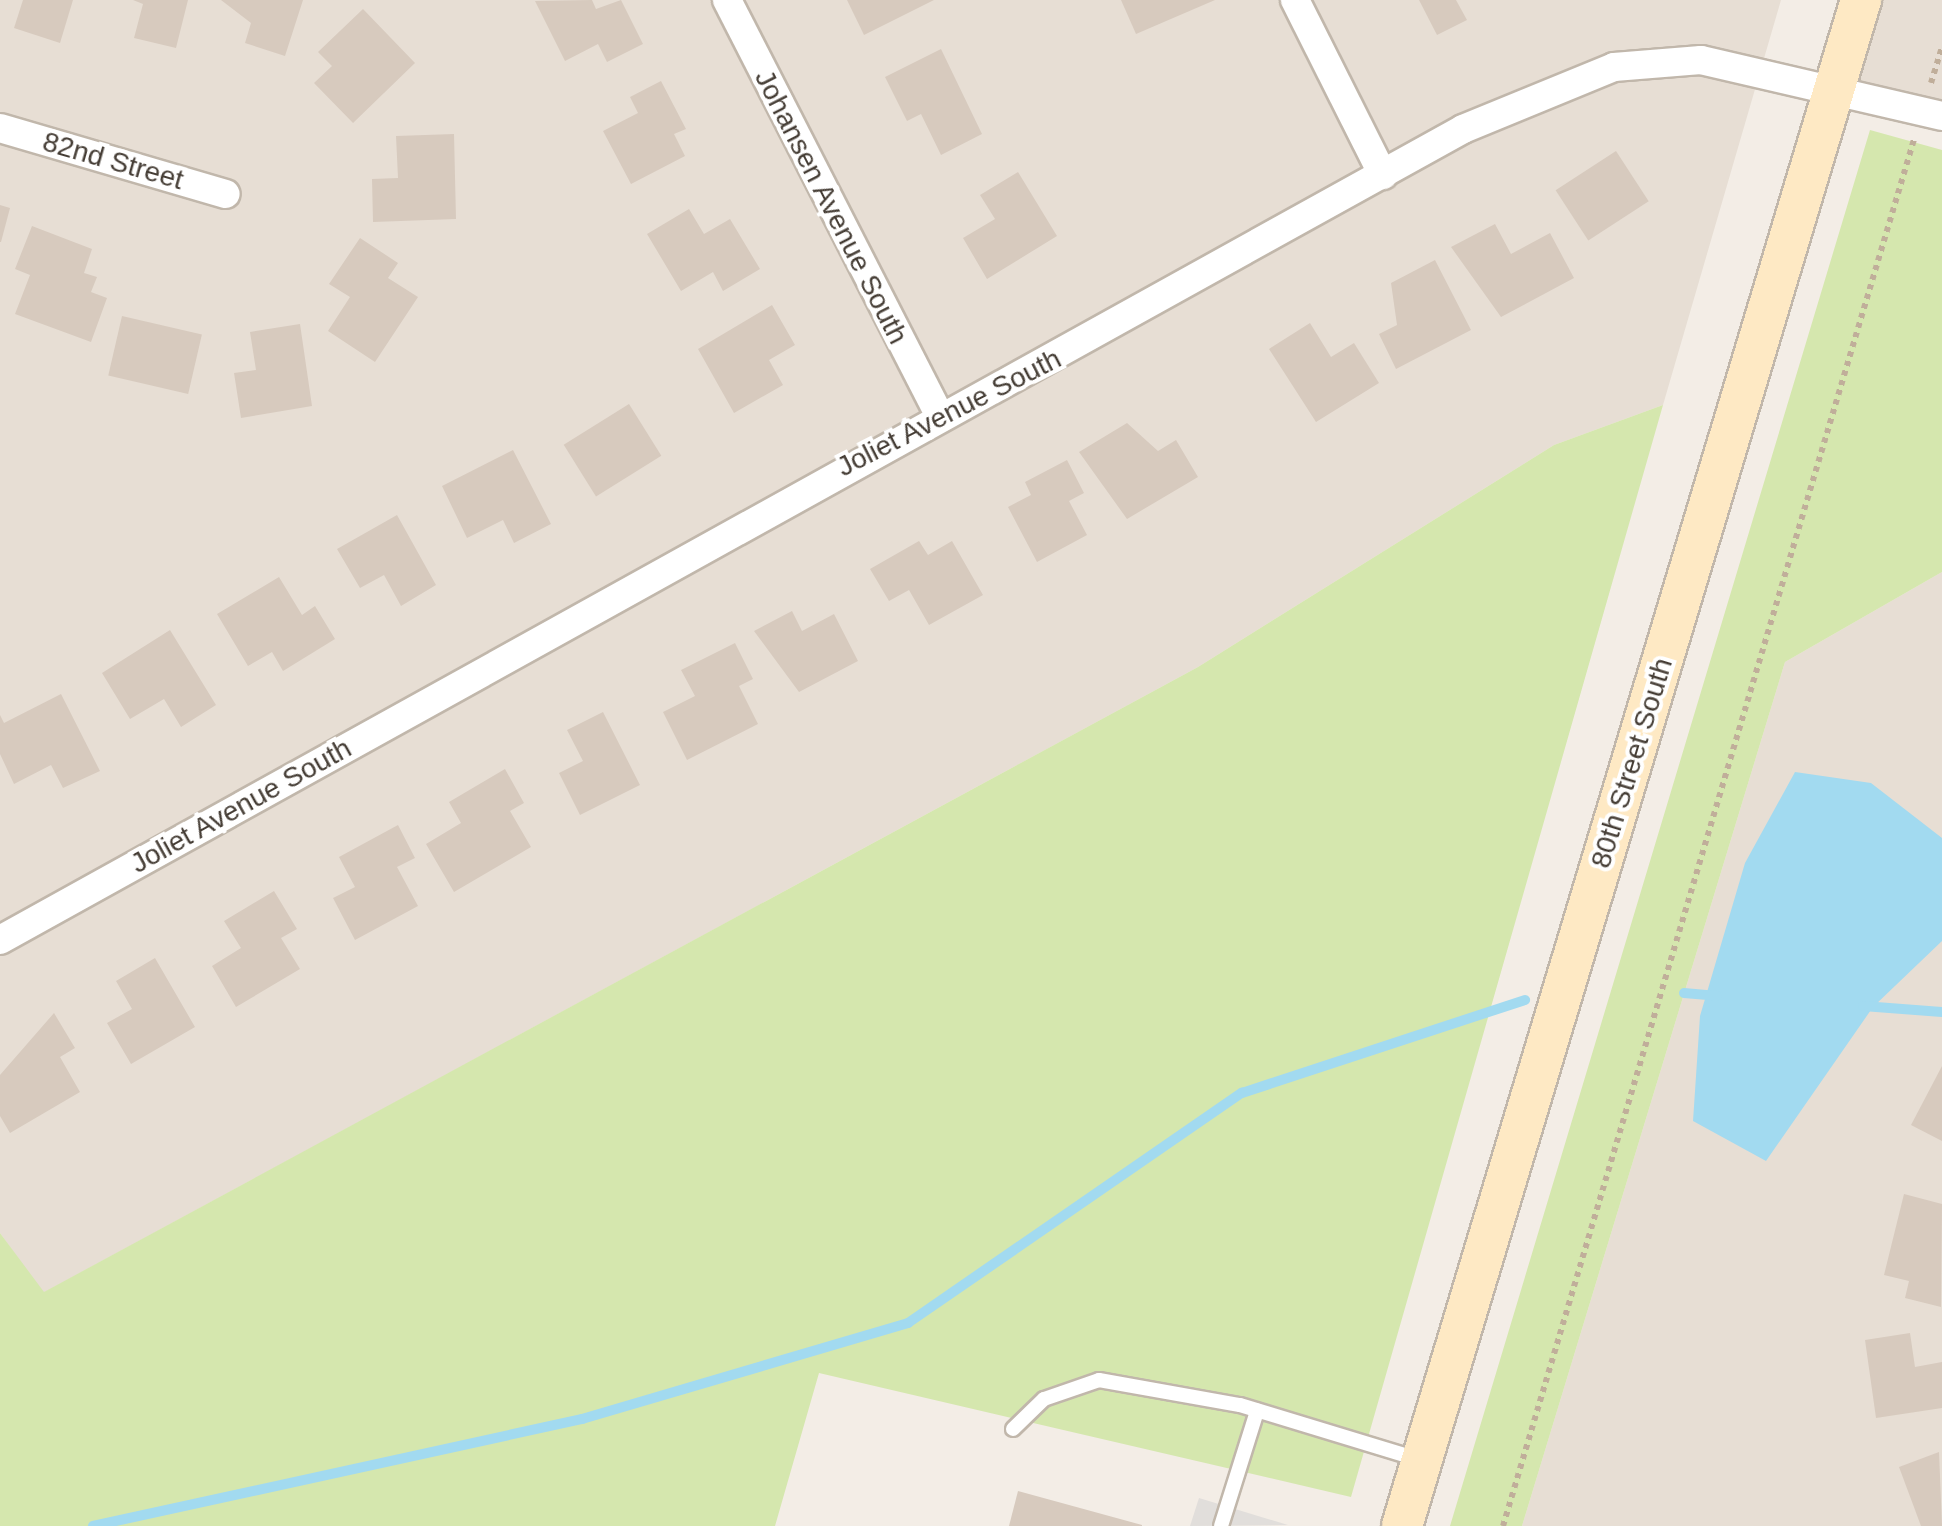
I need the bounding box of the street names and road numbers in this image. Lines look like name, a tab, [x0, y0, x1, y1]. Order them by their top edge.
street label: Johansen Avenue South	[747, 64, 915, 350]
street label: 82nd Street	[39, 125, 187, 197]
street label: Joliet Avenue South	[831, 342, 1067, 484]
street label: 80th Street South	[1584, 654, 1680, 872]
street label: Joliet Avenue South	[124, 731, 358, 881]

